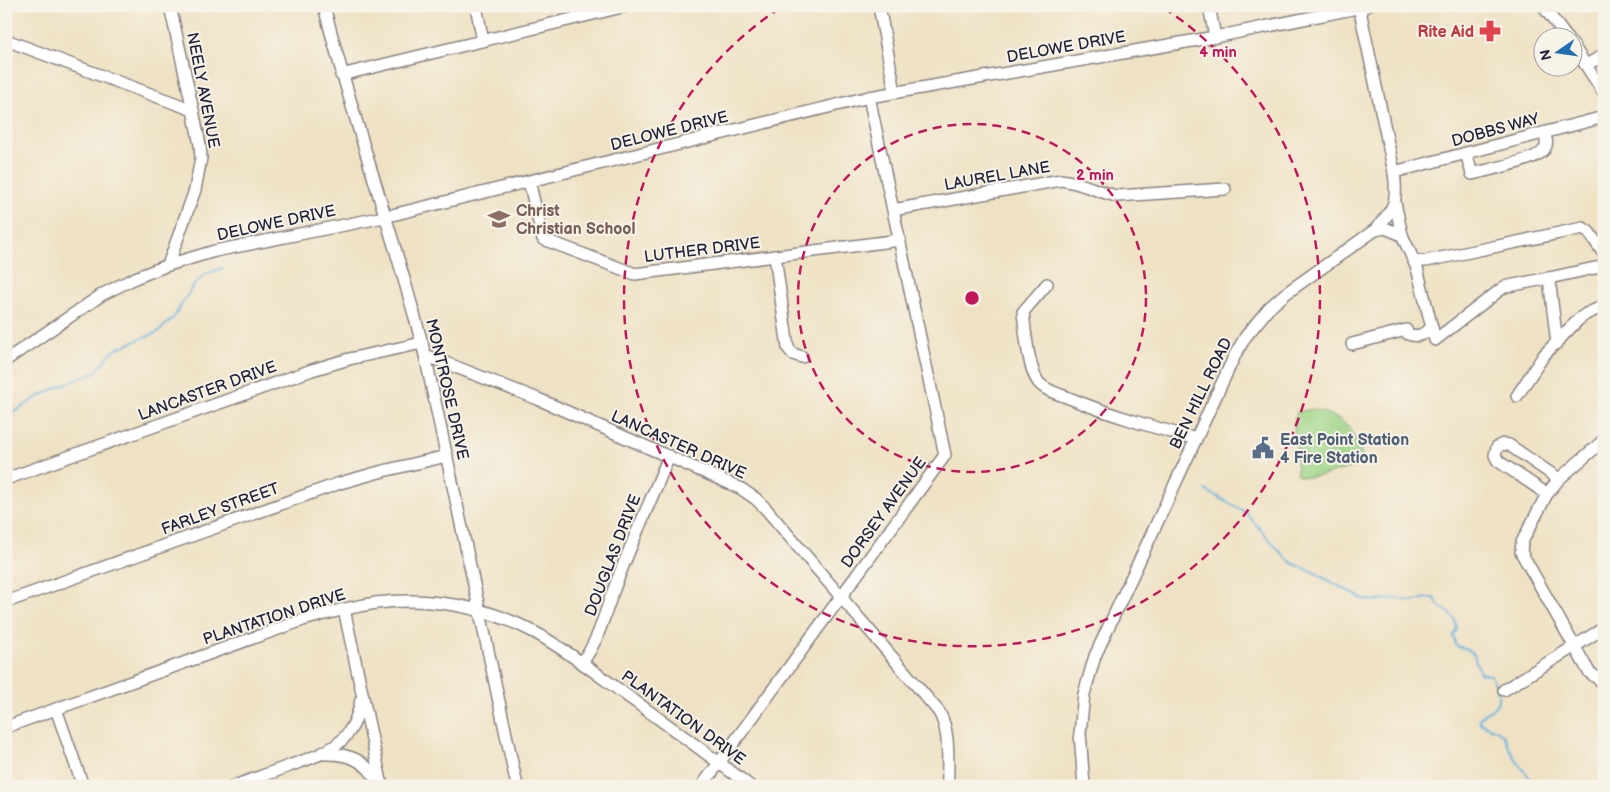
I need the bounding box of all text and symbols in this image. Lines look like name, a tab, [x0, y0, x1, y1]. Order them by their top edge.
pharmacy icon: Rite Aid	[1477, 18, 1503, 44]
place label: Rite Aid	[1417, 23, 1474, 42]
street label: DELOWE DRIVE	[1005, 28, 1127, 67]
north arrow	[1532, 28, 1582, 78]
street label: NEELY AVENUE	[182, 31, 223, 150]
text: 4 min	[1199, 43, 1237, 62]
text: N	[1536, 48, 1555, 62]
street label: DELOWE DRIVE	[609, 108, 730, 155]
street label: DOBBS WAY	[1450, 109, 1542, 151]
street label: LAUREL LANE	[943, 158, 1052, 195]
text: 2 min	[1076, 166, 1114, 185]
street label: DELOWE DRIVE	[215, 202, 337, 245]
place label: Christ Christian School	[516, 202, 635, 239]
school or university icon: Christ Christian School	[486, 206, 512, 232]
street label: LUTHER DRIVE	[643, 234, 761, 267]
centre of rings	[963, 289, 981, 307]
street label: MONTROSE DRIVE	[421, 317, 472, 462]
street label: BEN HILL ROAD	[1166, 335, 1237, 453]
street label: LANCASTER DRIVE	[136, 358, 279, 425]
street label: LANCASTER DRIVE	[608, 407, 749, 484]
place label: East Point Station 4 Fire Station	[1280, 431, 1409, 468]
public building icon: East Point Station 4 Fire Station	[1250, 435, 1276, 461]
street label: DORSEY AVENUE	[838, 454, 931, 572]
street label: FARLEY STREET	[159, 479, 282, 540]
street label: DOUGLAS DRIVE	[581, 492, 645, 619]
street label: PLANTATION DRIVE	[201, 585, 348, 649]
street label: PLANTATION DRIVE	[617, 667, 749, 770]

